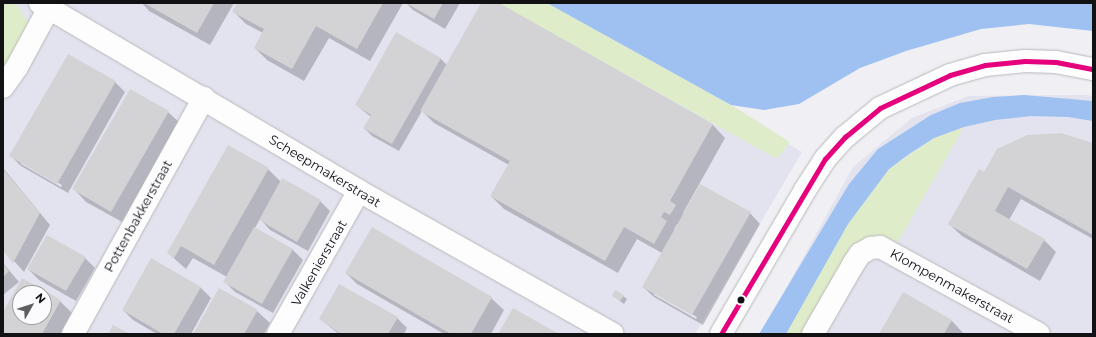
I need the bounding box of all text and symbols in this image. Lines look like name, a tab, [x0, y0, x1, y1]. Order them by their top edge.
street label: Scheepmakerstraat	[266, 131, 384, 211]
street label: Pottenbakkerstraat	[101, 157, 175, 275]
street label: Valkenierstraat	[288, 217, 350, 309]
street label: Klompenmakerstraat	[887, 245, 1017, 327]
north arrow	[12, 285, 52, 325]
text: N	[32, 290, 49, 306]
unlabelled marker	[736, 295, 746, 305]

